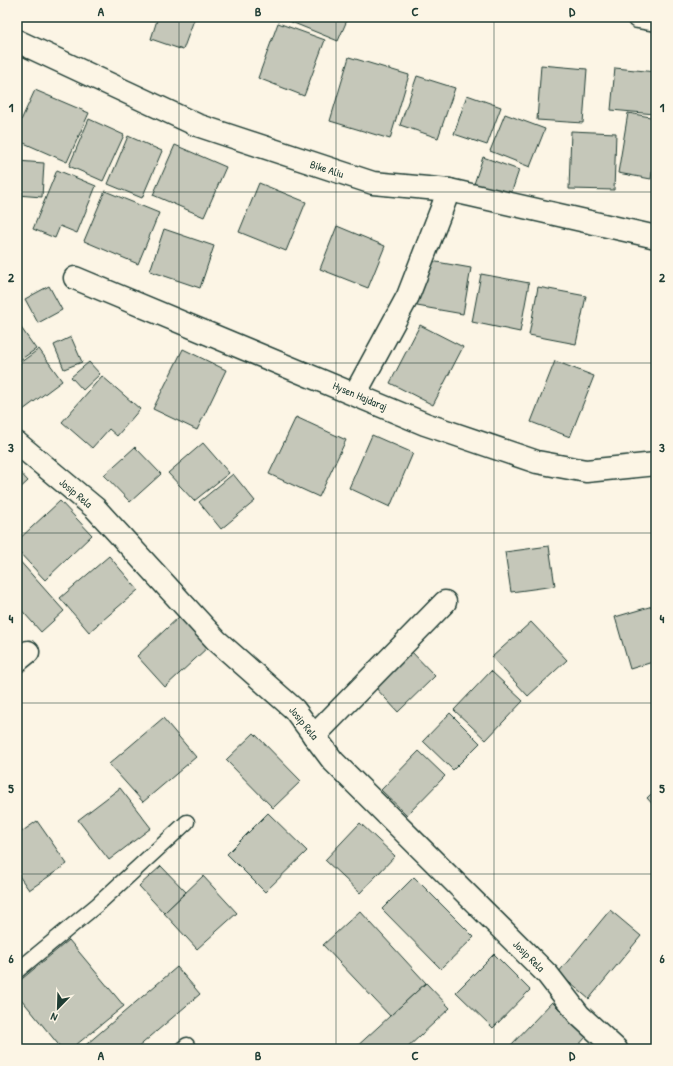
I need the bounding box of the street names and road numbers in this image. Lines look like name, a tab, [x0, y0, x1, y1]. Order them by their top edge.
street label: Bike Aliu	[308, 157, 346, 181]
street label: Hysen Hajdaraj	[331, 378, 389, 414]
street label: Josip Rela	[57, 475, 96, 511]
street label: Josip Rela	[286, 703, 322, 743]
street label: Josip Rela	[510, 937, 548, 975]

